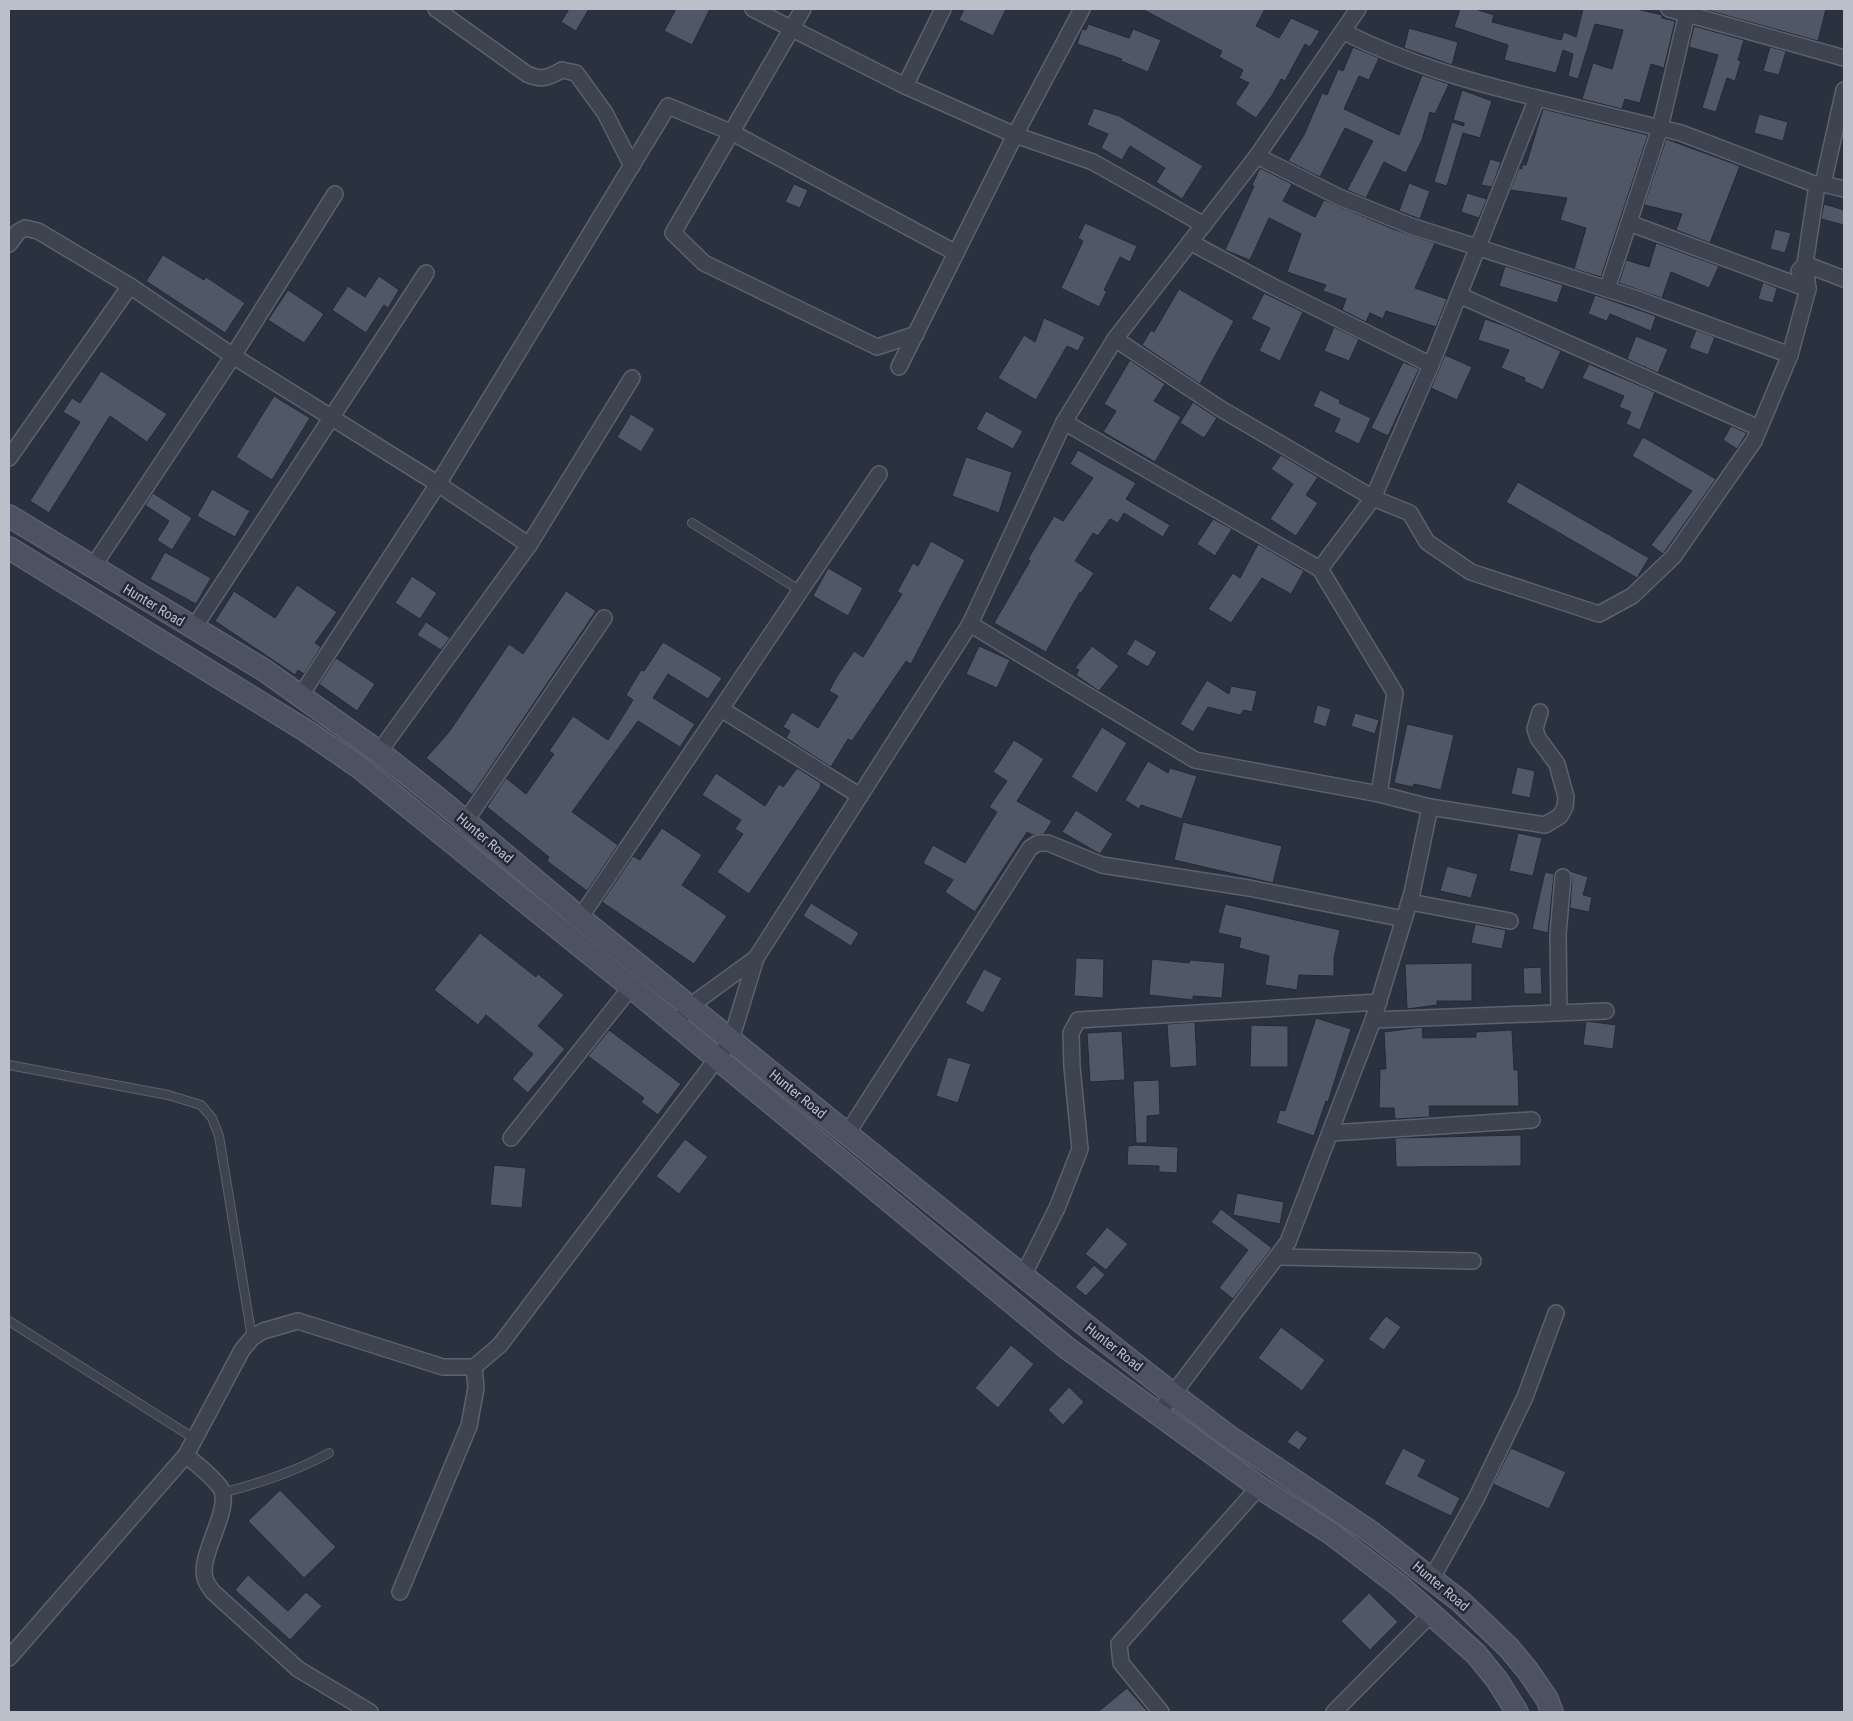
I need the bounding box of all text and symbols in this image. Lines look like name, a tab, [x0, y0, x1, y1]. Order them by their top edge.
street label: Hunter Road	[121, 580, 187, 630]
street label: Hunter Road	[454, 810, 516, 866]
street label: Hunter Road	[766, 1066, 830, 1122]
street label: Hunter Road	[1082, 1320, 1146, 1374]
street label: Hunter Road	[1410, 1558, 1472, 1614]

